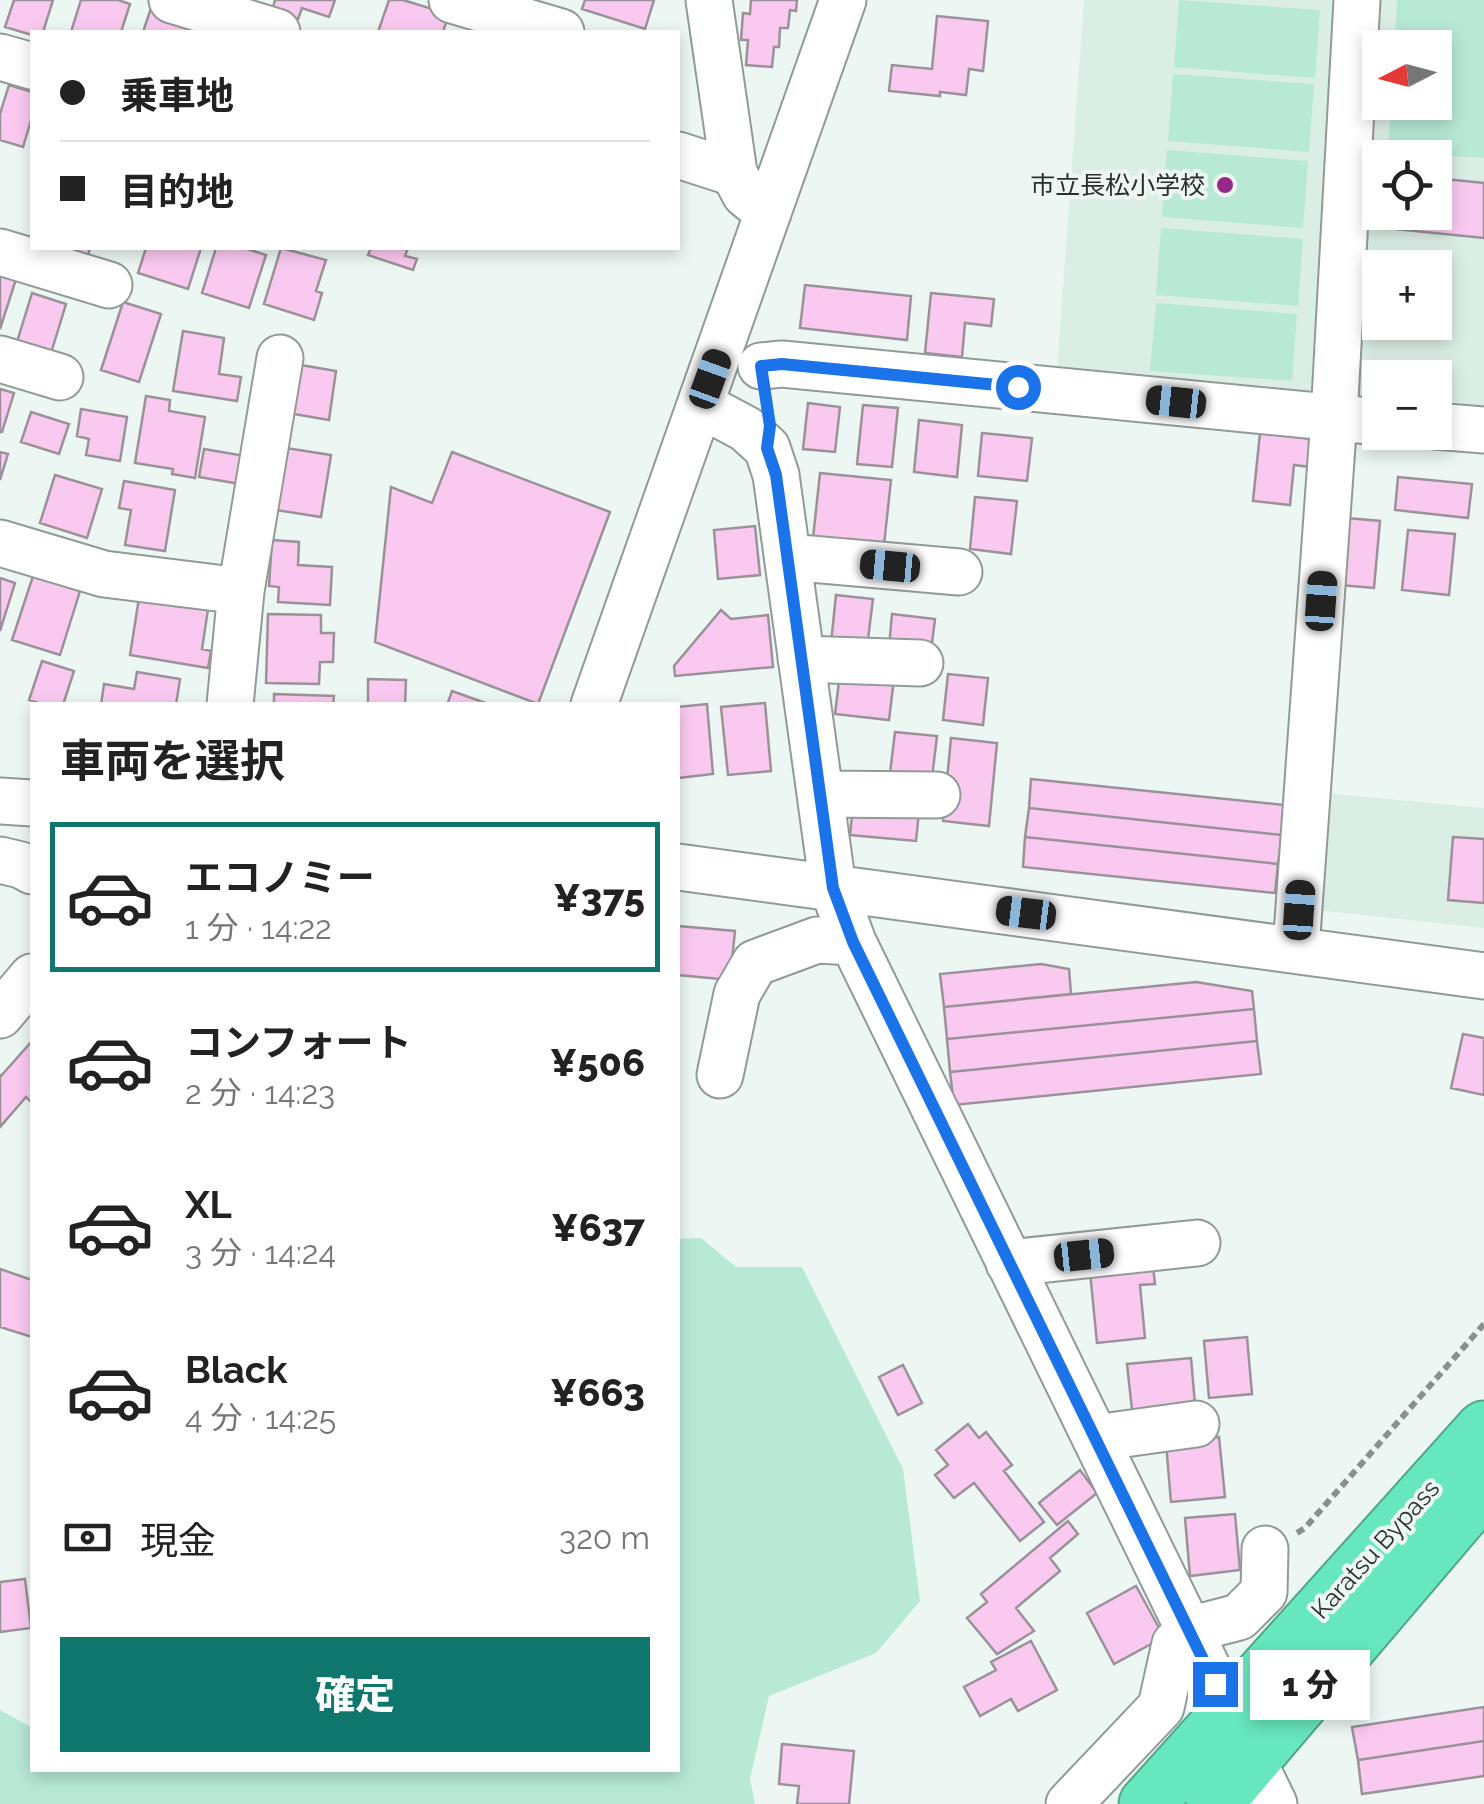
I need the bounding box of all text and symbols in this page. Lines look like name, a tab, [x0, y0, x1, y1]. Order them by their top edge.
north arrow	[1362, 30, 1452, 120]
map controls	[1362, 30, 1452, 450]
text: 乗車地	[120, 73, 234, 118]
button: locate	[1362, 140, 1452, 230]
text: 目的地	[120, 169, 234, 214]
place label: 市立長松小学校	[1030, 170, 1205, 200]
marker: 市立長松小学校	[1214, 174, 1236, 196]
button: +	[1362, 250, 1452, 340]
car	[686, 346, 734, 412]
button: −	[1362, 360, 1452, 450]
route start	[996, 365, 1041, 410]
car	[1145, 384, 1207, 420]
car	[859, 548, 921, 584]
car	[1304, 570, 1338, 632]
text: 車両を選択	[60, 735, 285, 788]
icon: car	[65, 852, 155, 942]
text: エコノミー	[185, 855, 375, 900]
text: ¥375	[553, 875, 645, 920]
car	[1282, 879, 1316, 941]
car	[994, 894, 1058, 932]
text: 1 分 · 14:22	[185, 909, 332, 946]
icon: car	[65, 1017, 155, 1107]
text: コンフォート	[185, 1020, 412, 1065]
text: ¥506	[550, 1040, 645, 1085]
text: 2 分 · 14:23	[185, 1074, 335, 1111]
icon: car	[65, 1182, 155, 1272]
text: XL	[185, 1182, 232, 1227]
text: ¥637	[551, 1205, 645, 1250]
text: 3 分 · 14:24	[185, 1234, 336, 1271]
car	[1053, 1237, 1115, 1273]
icon: car	[65, 1347, 155, 1437]
text: Black	[185, 1347, 287, 1392]
text: ¥663	[550, 1370, 645, 1415]
text: 4 分 · 14:25	[185, 1399, 336, 1436]
street label: Karatsu Bypass	[1305, 1473, 1445, 1625]
icon: cash	[60, 1510, 115, 1565]
text: 現金	[140, 1518, 216, 1563]
text: 320 m	[559, 1519, 650, 1556]
button: 確定	[60, 1637, 650, 1752]
callout: 1 分	[1250, 1649, 1370, 1719]
route end	[1193, 1662, 1238, 1707]
text: 1 分	[1282, 1666, 1338, 1703]

